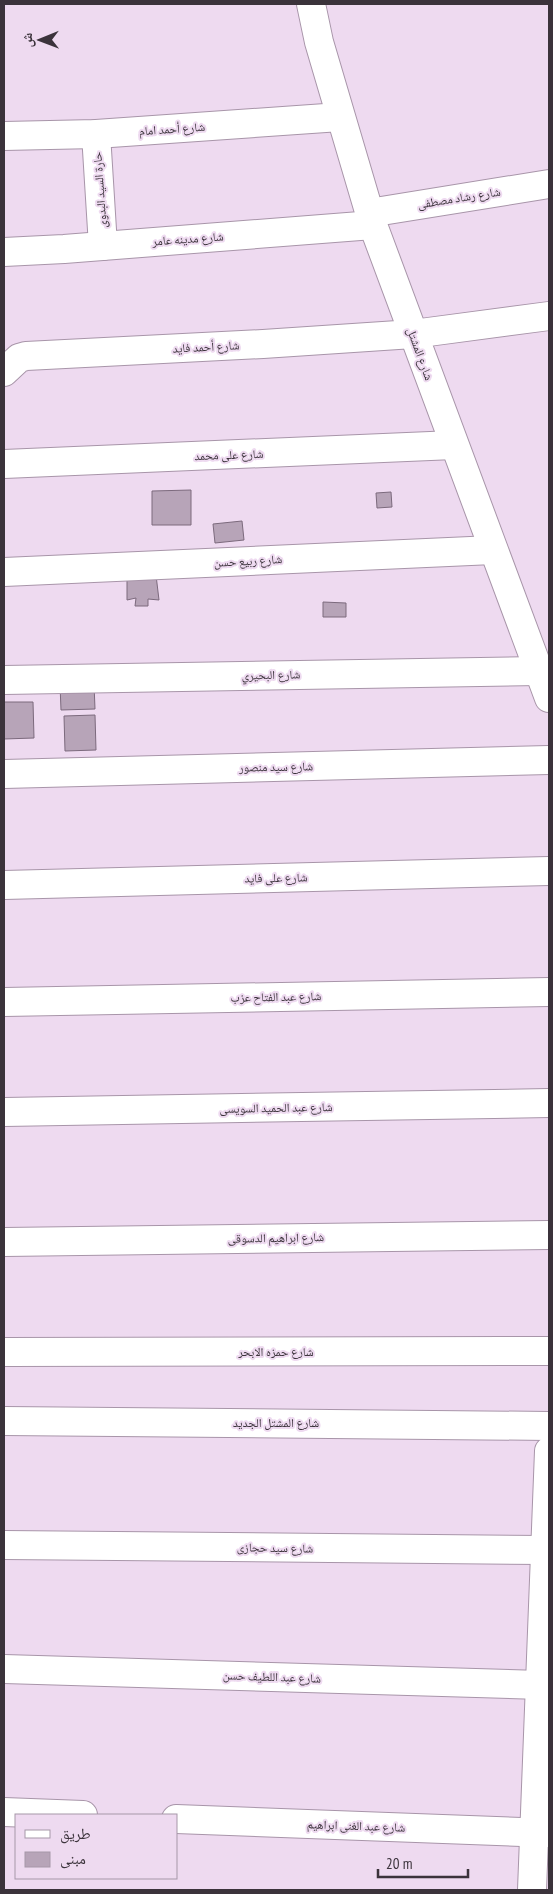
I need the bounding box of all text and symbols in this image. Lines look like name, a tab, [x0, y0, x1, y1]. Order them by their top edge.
north arrow	[15, 15, 65, 65]
text: ش	[18, 33, 36, 48]
street label: شارع أحمد امام	[138, 119, 206, 139]
street label: حارة السيد البدوى	[89, 151, 110, 229]
street label: شارع رشاد مصطفى	[416, 184, 502, 212]
street label: شارع مدينه عامر	[151, 229, 224, 250]
street label: شارع المشتل	[403, 325, 437, 383]
street label: شارع أحمد فايد	[172, 337, 240, 357]
street label: شارع على محمد	[194, 446, 264, 464]
street label: شارع ربيع حسن	[213, 551, 283, 571]
street label: شارع البحيري	[241, 666, 301, 686]
street label: شارع سيد منصور	[238, 758, 313, 776]
street label: شارع على فايد	[244, 869, 308, 887]
street label: شارع عبد الفتاح عزب	[230, 988, 322, 1006]
street label: شارع عبد الحميد السويسى	[219, 1099, 333, 1117]
street label: شارع ابراهيم الدسوقى	[228, 1229, 324, 1247]
street label: شارع حمزه الابحر	[237, 1344, 314, 1360]
street label: شارع المشتل الجديد	[233, 1415, 319, 1431]
street label: شارع سيد حجازى	[237, 1539, 313, 1557]
street label: شارع عبد اللطيف حسن	[223, 1667, 322, 1687]
legend	[15, 1814, 178, 1879]
street label: شارع عبد الغنى ابراهيم	[307, 1816, 406, 1836]
text: طريق	[60, 1824, 91, 1844]
scale bar	[378, 1846, 468, 1878]
text: مبنى	[60, 1849, 86, 1869]
text: 20 m	[386, 1854, 412, 1873]

